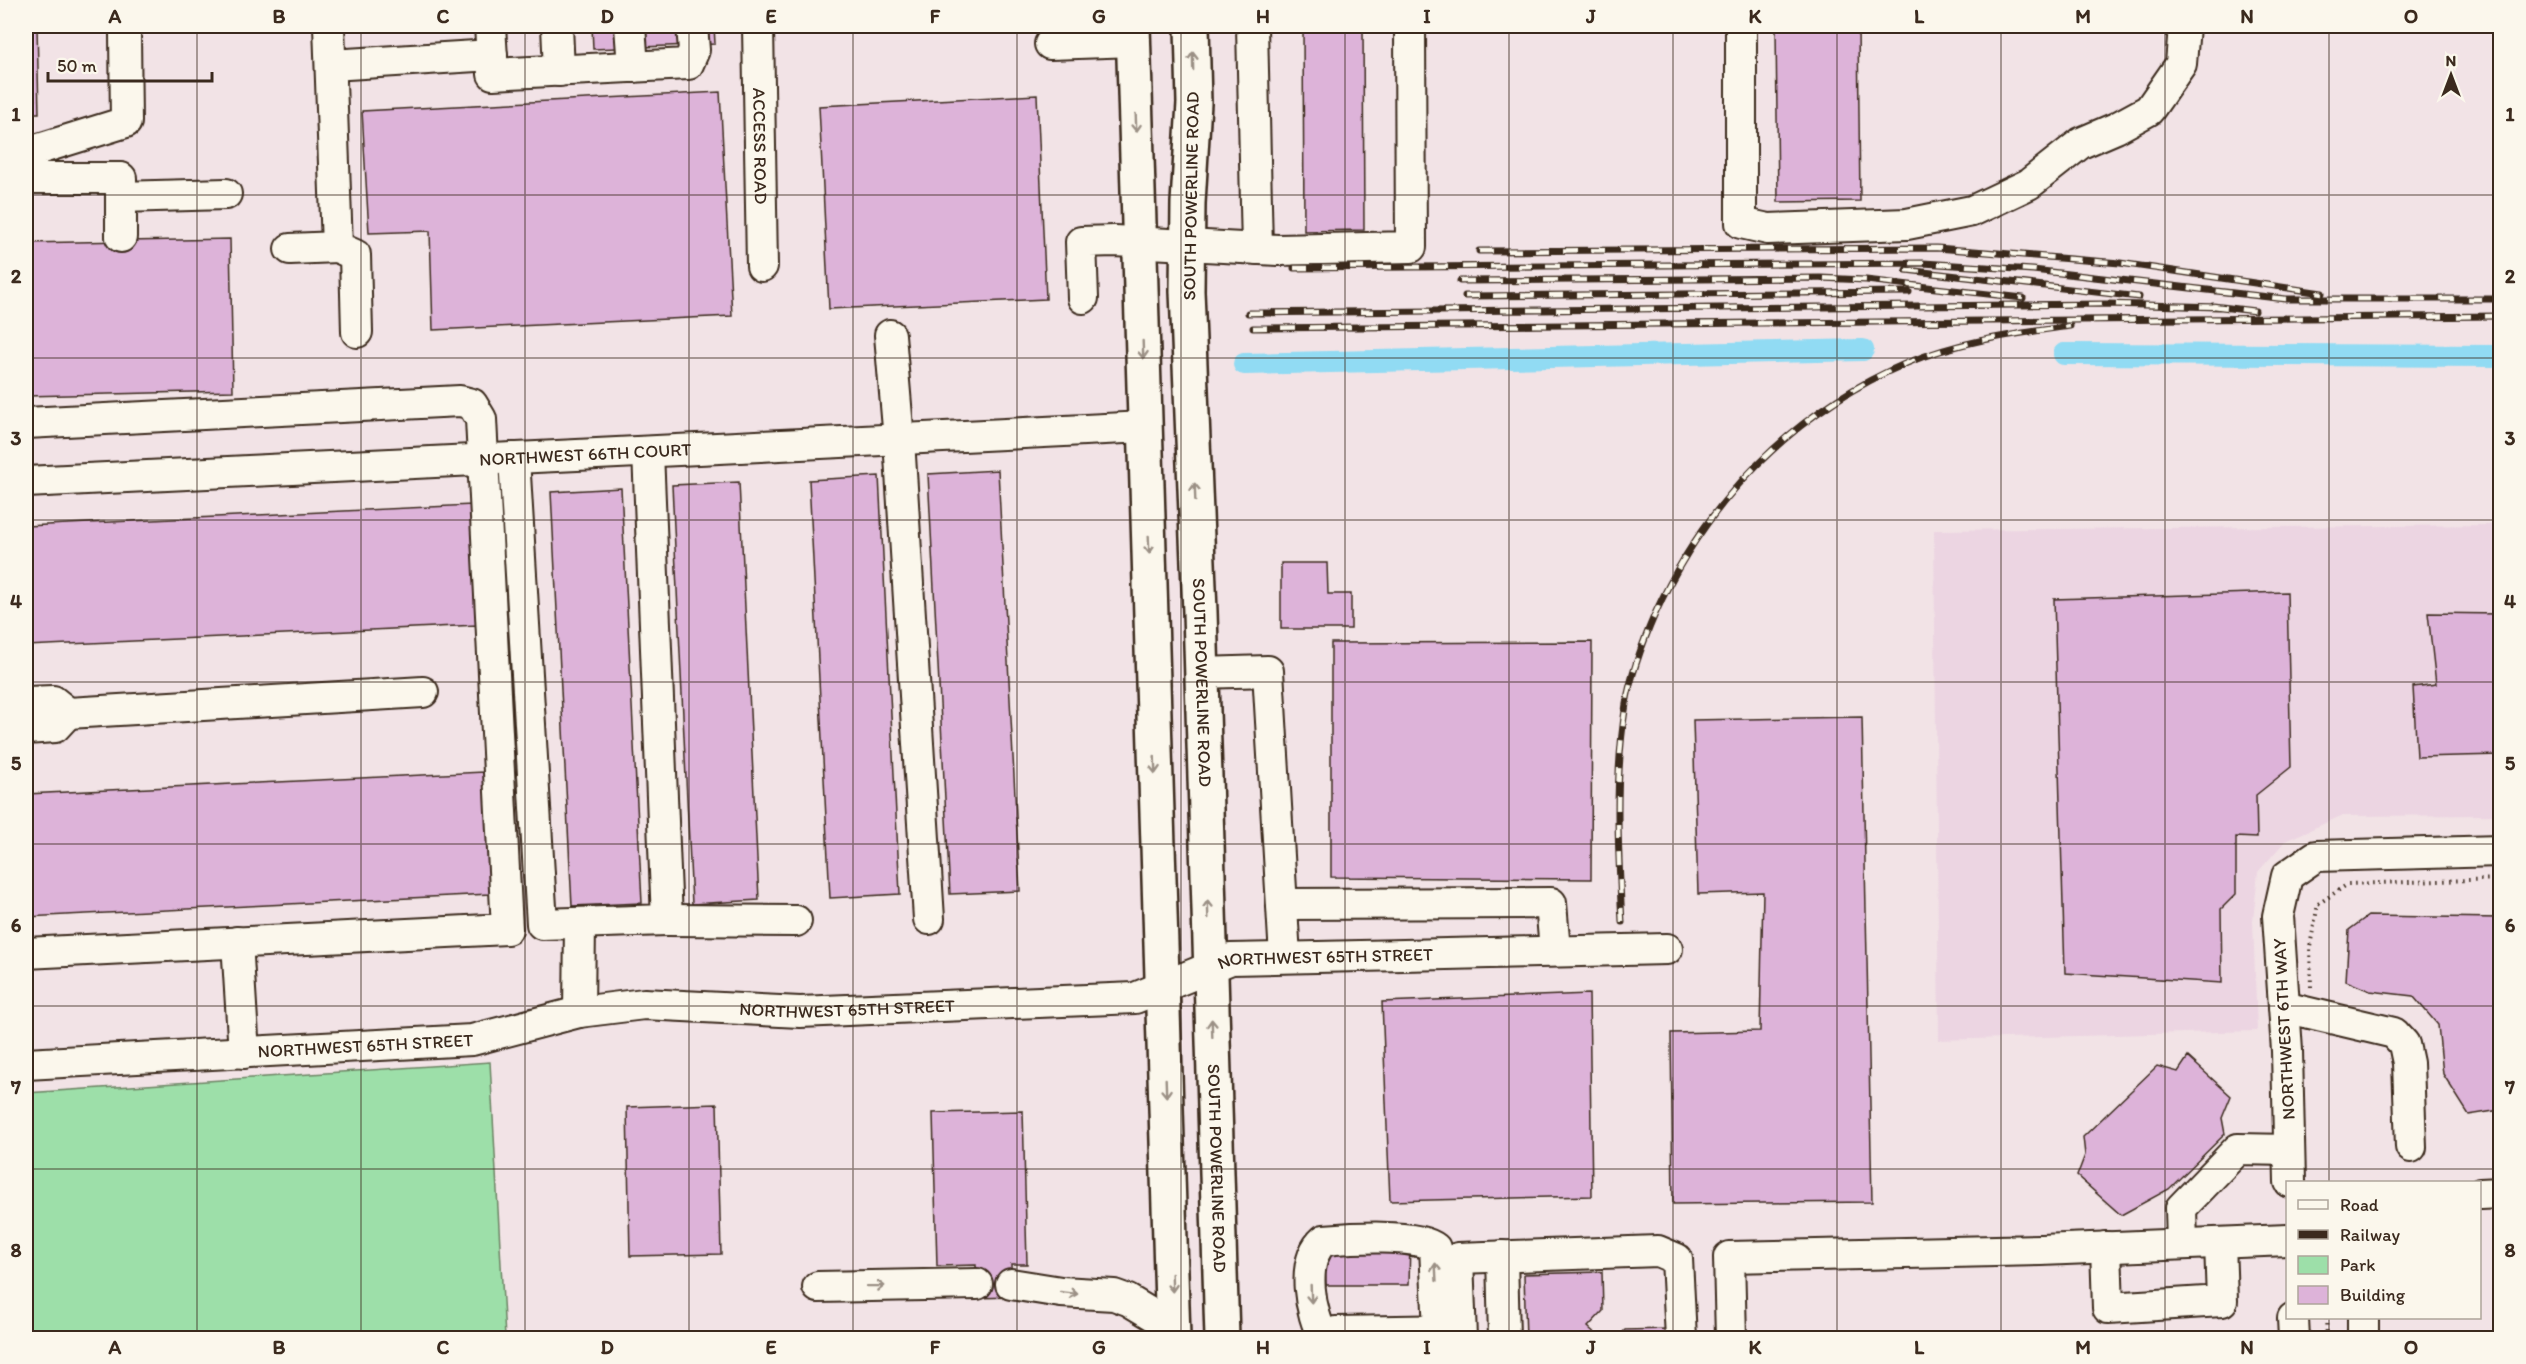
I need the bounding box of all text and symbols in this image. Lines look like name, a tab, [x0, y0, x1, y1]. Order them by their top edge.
text: A	[108, 4, 122, 28]
text: B	[273, 4, 286, 28]
text: C	[437, 4, 450, 28]
text: D	[600, 4, 614, 28]
text: E	[765, 4, 777, 28]
text: F	[930, 4, 941, 28]
text: G	[1092, 4, 1106, 28]
text: H	[1256, 4, 1270, 28]
text: I	[1423, 4, 1431, 28]
text: J	[1585, 4, 1596, 28]
text: K	[1749, 4, 1763, 28]
text: L	[1914, 4, 1925, 28]
text: M	[2075, 4, 2091, 28]
text: N	[2240, 4, 2254, 28]
text: O	[2404, 4, 2418, 28]
scale bar	[48, 45, 212, 83]
north arrow	[2421, 45, 2481, 105]
one-way arrow	[1188, 51, 1199, 71]
text: N	[2446, 51, 2456, 70]
text: 50 m	[57, 55, 97, 77]
street label: ACCESS ROAD	[748, 88, 772, 205]
street label: SOUTH POWERLINE ROAD	[1178, 91, 1204, 301]
text: 1	[11, 102, 21, 126]
text: 1	[2505, 102, 2515, 126]
one-way arrow	[1130, 112, 1142, 132]
text: 2	[11, 264, 22, 288]
text: 2	[2505, 264, 2516, 288]
one-way arrow	[1137, 340, 1149, 360]
text: 3	[11, 426, 22, 450]
text: 3	[2505, 426, 2516, 450]
street label: NORTHWEST 66TH COURT	[479, 438, 692, 471]
one-way arrow	[1189, 483, 1200, 503]
one-way arrow	[1143, 535, 1154, 555]
street label: SOUTH POWERLINE ROAD	[1188, 578, 1216, 787]
text: 4	[10, 589, 22, 613]
text: 4	[2504, 589, 2516, 613]
text: 5	[11, 751, 22, 775]
text: 5	[2505, 751, 2516, 775]
one-way arrow	[1150, 754, 1161, 774]
one-way arrow	[1203, 899, 1214, 919]
text: 6	[11, 913, 22, 937]
text: 6	[2505, 913, 2516, 937]
street label: NORTHWEST 6TH WAY	[2268, 937, 2300, 1120]
street label: NORTHWEST 65TH STREET	[1214, 943, 1433, 974]
street label: NORTHWEST 65TH STREET	[739, 995, 955, 1023]
one-way arrow	[1206, 1019, 1218, 1039]
street label: NORTHWEST 65TH STREET	[257, 1029, 474, 1063]
street label: SOUTH POWERLINE ROAD	[1203, 1063, 1231, 1273]
text: 7	[10, 1075, 21, 1099]
text: 7	[2504, 1075, 2515, 1099]
one-way arrow	[1160, 1077, 1171, 1097]
legend	[2286, 1181, 2481, 1319]
text: Road	[2340, 1194, 2379, 1216]
text: Railway	[2340, 1224, 2401, 1246]
text: 8	[11, 1238, 22, 1262]
text: 8	[2505, 1238, 2516, 1262]
text: Park	[2340, 1254, 2375, 1276]
one-way arrow	[1430, 1262, 1441, 1282]
one-way arrow	[1166, 1272, 1177, 1292]
one-way arrow	[866, 1280, 886, 1292]
one-way arrow	[1306, 1283, 1317, 1303]
text: Building	[2340, 1284, 2406, 1306]
one-way arrow	[1059, 1288, 1079, 1299]
text: A	[108, 1335, 122, 1359]
text: B	[273, 1335, 286, 1359]
text: C	[437, 1335, 450, 1359]
text: D	[600, 1335, 614, 1359]
text: E	[765, 1335, 777, 1359]
text: F	[930, 1335, 941, 1359]
text: G	[1092, 1335, 1106, 1359]
text: H	[1256, 1335, 1270, 1359]
text: I	[1423, 1335, 1431, 1359]
text: J	[1585, 1335, 1596, 1359]
text: K	[1749, 1335, 1763, 1359]
text: L	[1914, 1335, 1925, 1359]
text: M	[2075, 1335, 2091, 1359]
text: N	[2240, 1335, 2254, 1359]
text: O	[2404, 1335, 2418, 1359]

